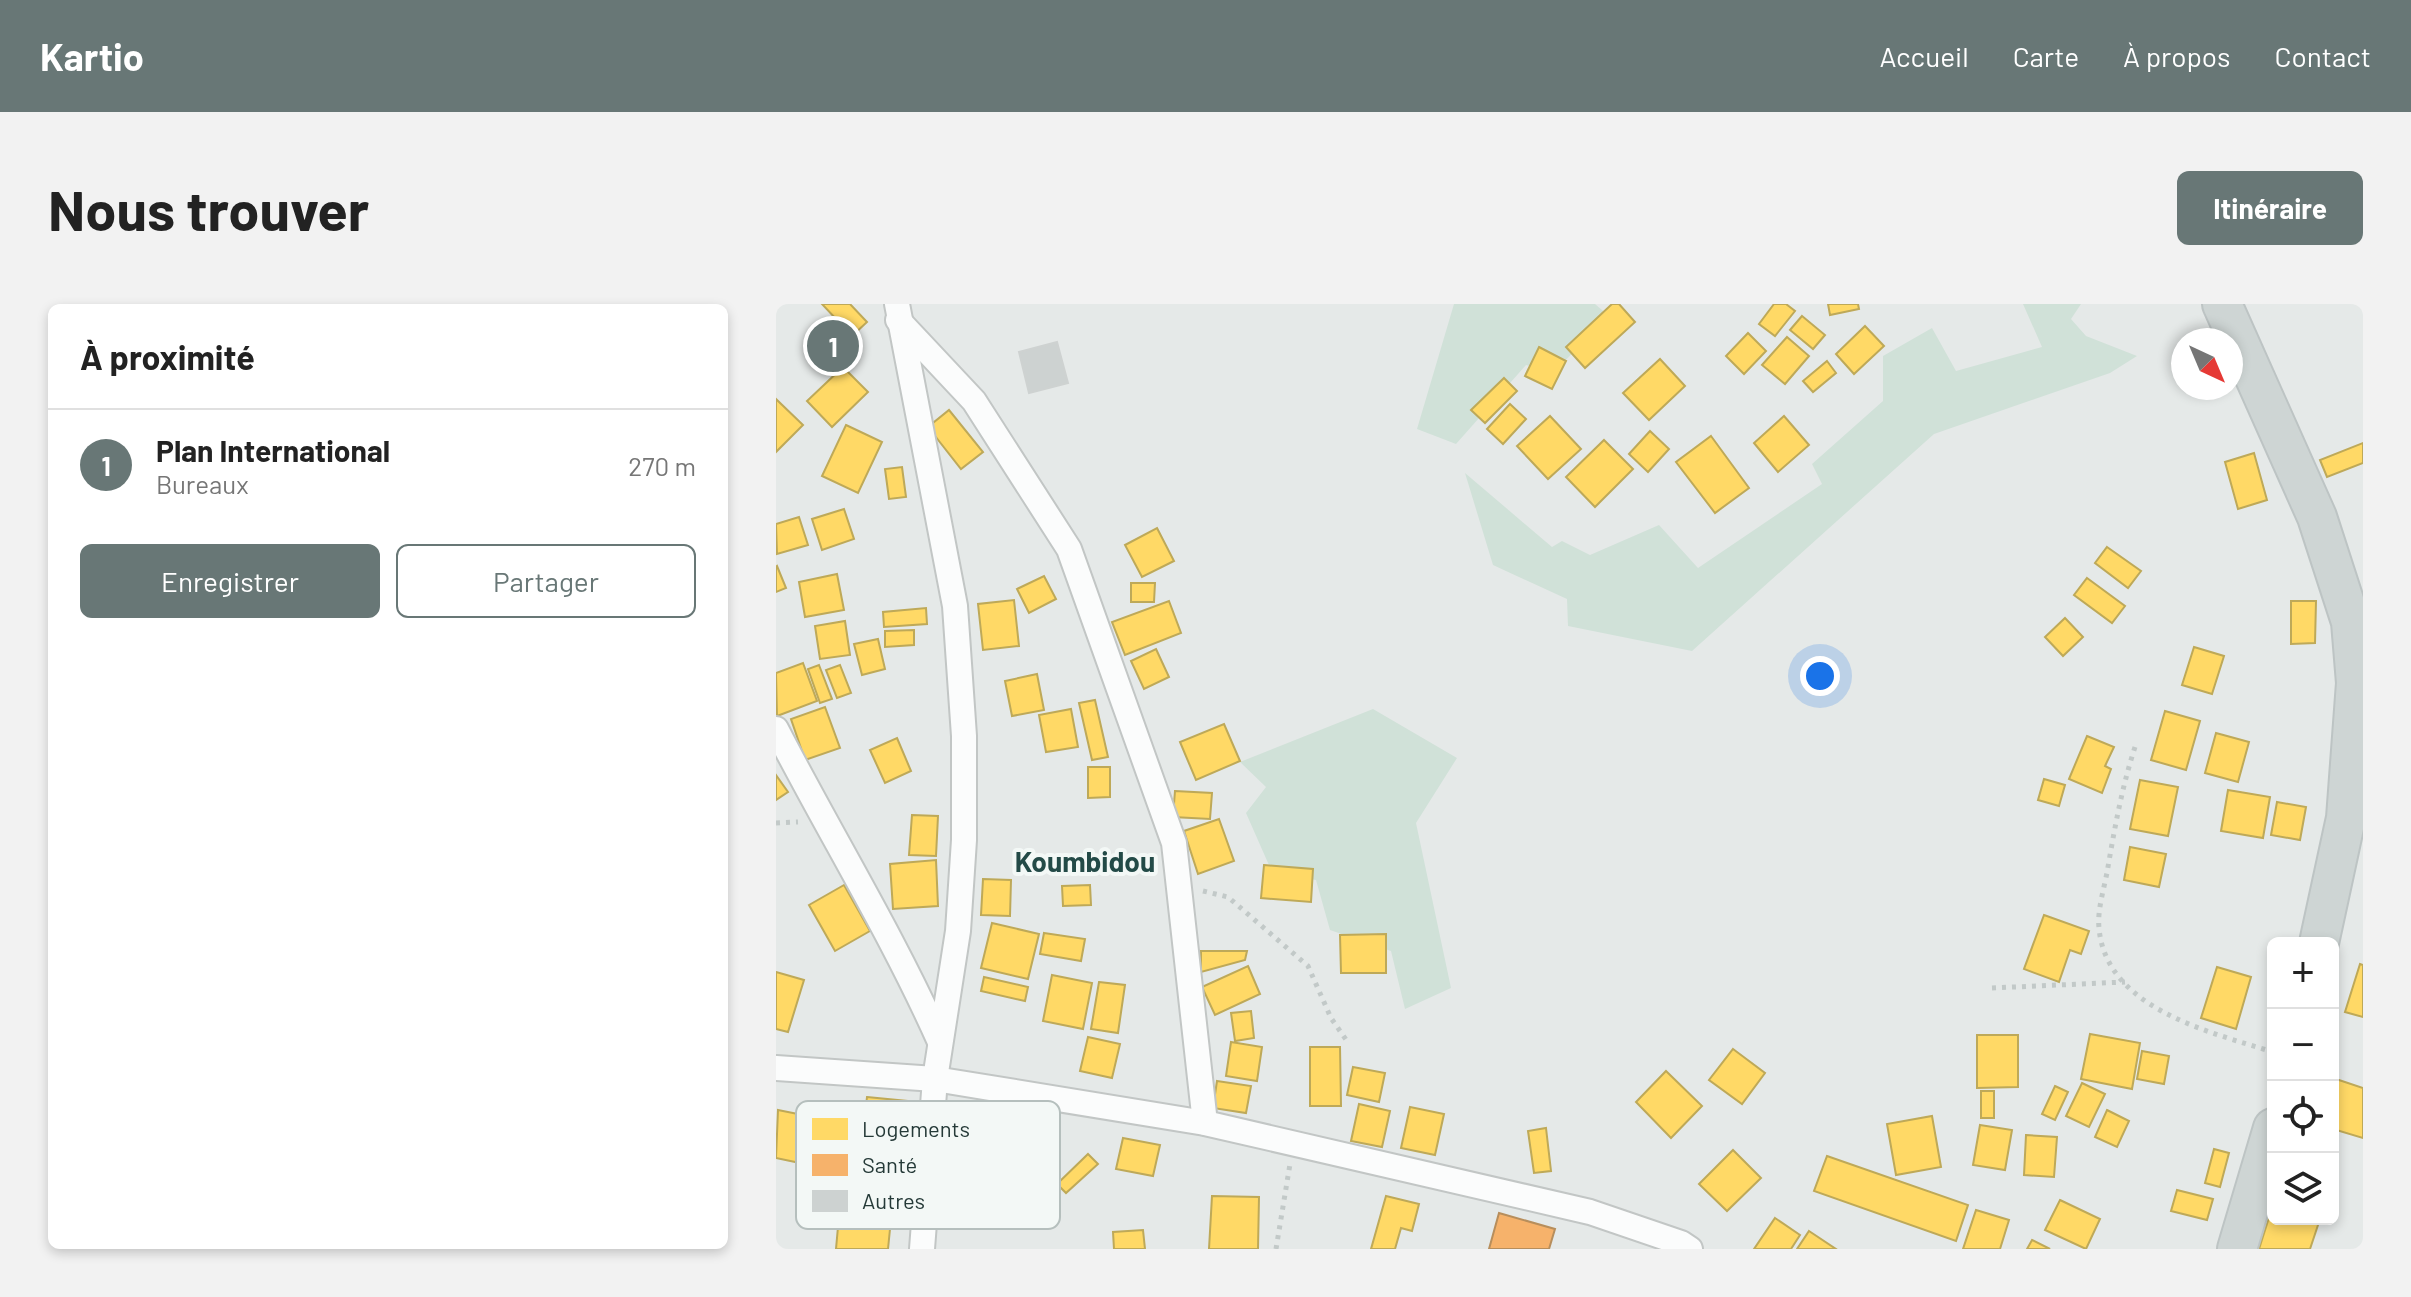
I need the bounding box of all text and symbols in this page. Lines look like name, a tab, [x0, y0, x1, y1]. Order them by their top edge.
text: Kartio	[40, 33, 144, 79]
text: Accueil	[1879, 39, 1969, 73]
text: Carte	[2013, 39, 2079, 73]
text: À propos	[2123, 39, 2230, 73]
text: Contact	[2274, 39, 2371, 73]
button: Itinéraire	[2177, 171, 2363, 245]
text: Nous trouver	[48, 175, 369, 242]
pin: 1	[807, 316, 859, 376]
north arrow	[2171, 328, 2243, 400]
text: À proximité	[80, 336, 255, 377]
text: Plan International	[156, 432, 390, 468]
text: 1	[101, 450, 111, 481]
text: 270 m	[628, 450, 696, 481]
text: Bureaux	[156, 468, 249, 499]
button: Enregistrer	[80, 544, 380, 618]
button: Partager	[396, 544, 696, 618]
your location	[1800, 656, 1840, 696]
district label: Koumbidou	[1015, 844, 1155, 878]
map controls	[2267, 937, 2339, 1225]
button: +	[2267, 937, 2339, 1009]
button: −	[2267, 1009, 2339, 1081]
button: locate	[2267, 1081, 2339, 1153]
legend	[796, 1101, 1060, 1229]
text: Logements	[862, 1115, 970, 1141]
text: Santé	[862, 1151, 917, 1177]
button: layers	[2267, 1153, 2339, 1225]
text: Autres	[862, 1187, 925, 1213]

